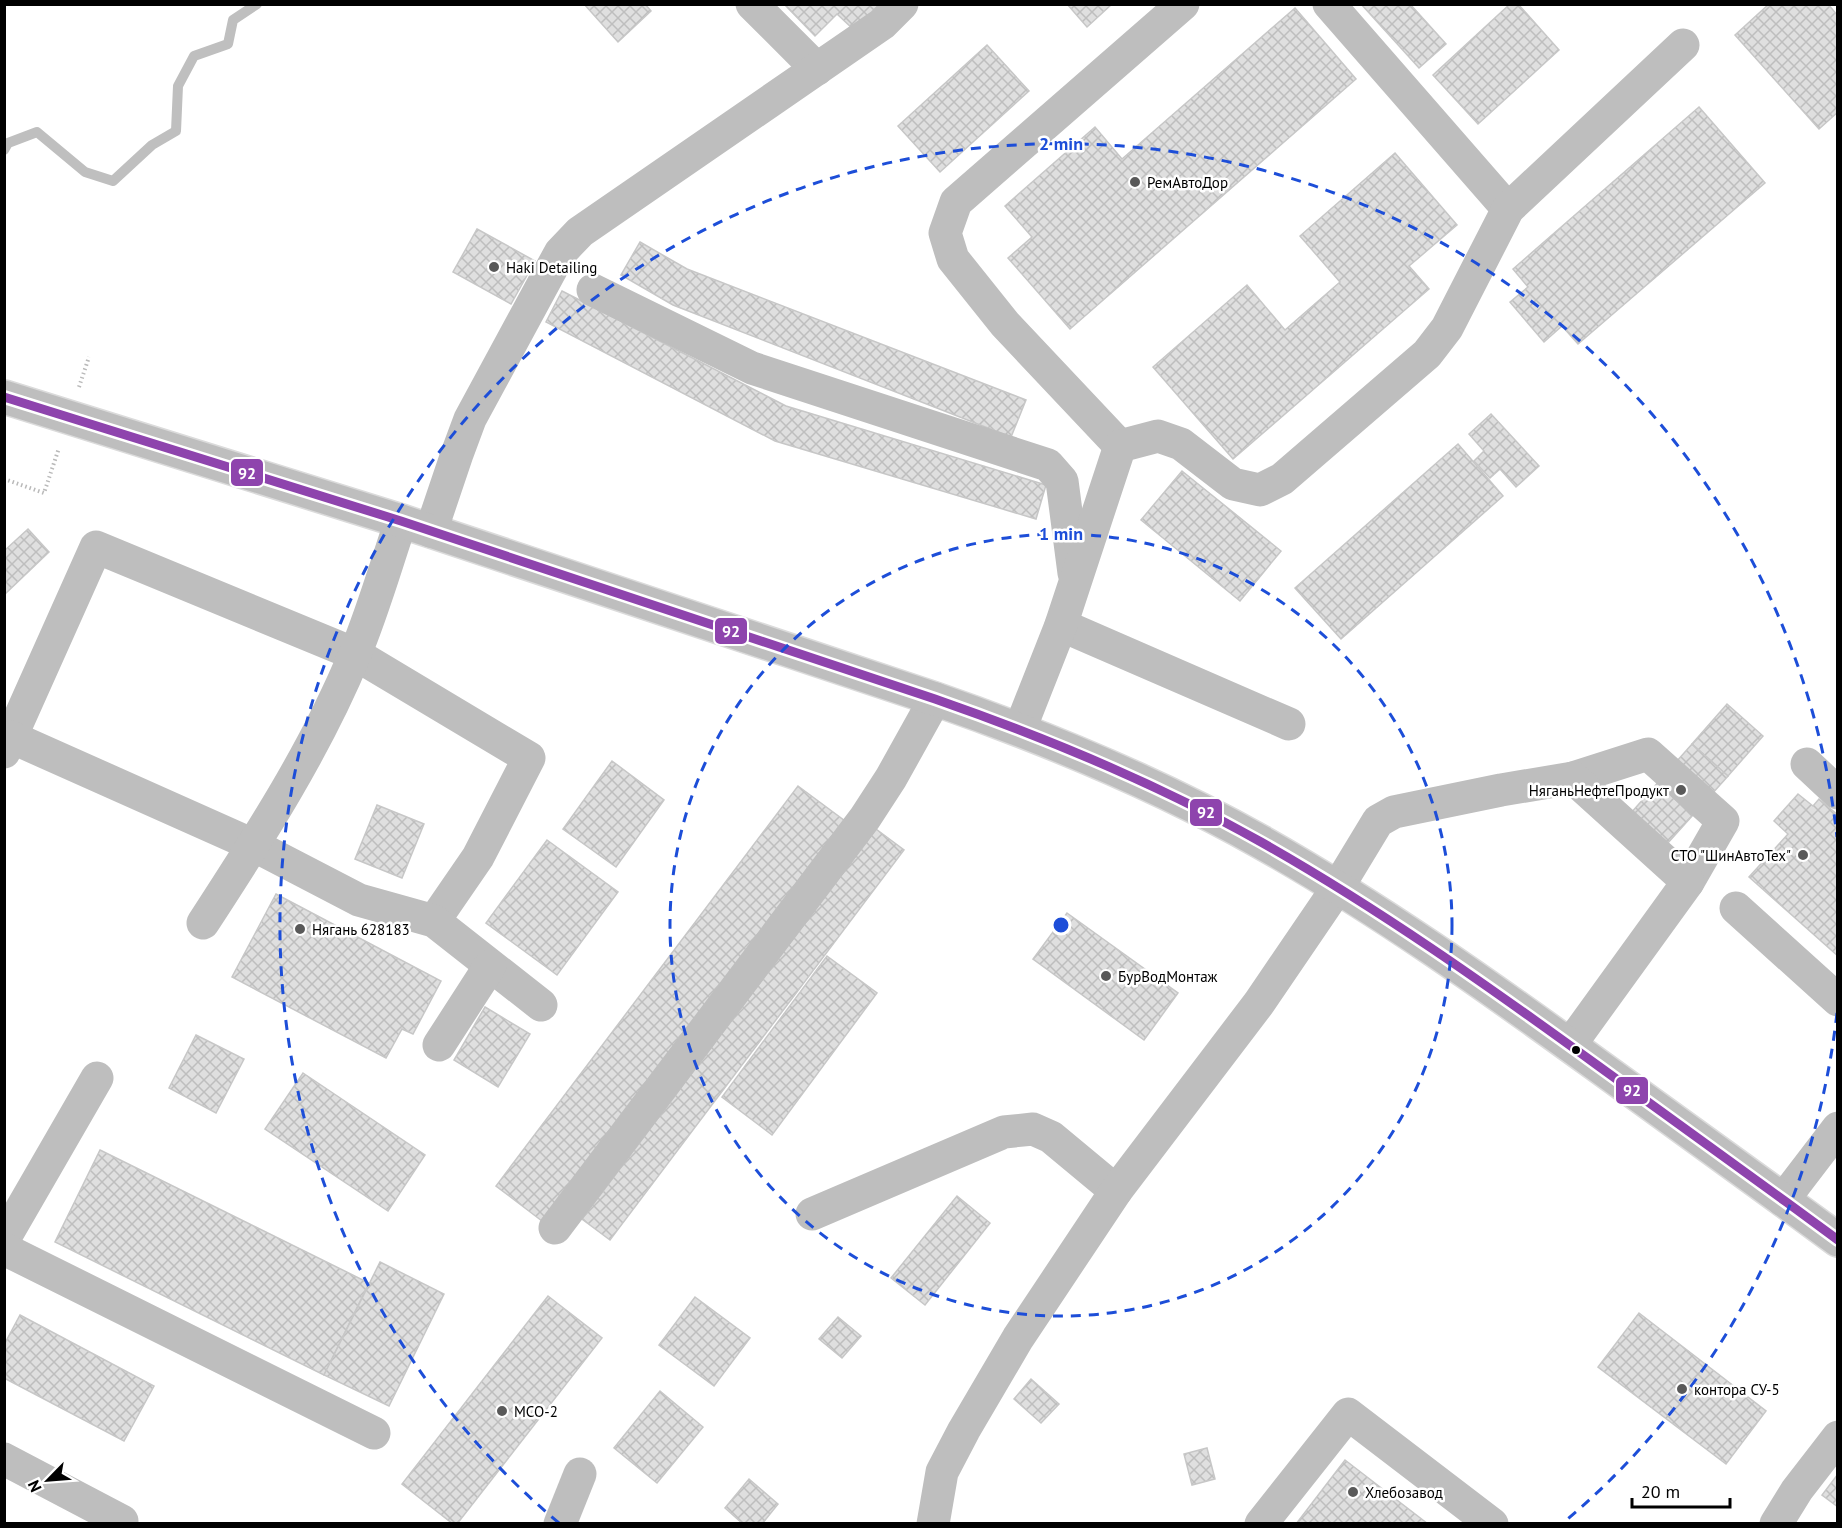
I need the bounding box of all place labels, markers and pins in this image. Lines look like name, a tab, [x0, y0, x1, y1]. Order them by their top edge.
place label: РемАвтоДор	[1147, 173, 1228, 192]
marker: РемАвтоДор	[1128, 175, 1142, 189]
place label: Haki Detailing	[506, 258, 597, 277]
marker: Haki Detailing	[487, 260, 501, 274]
place label: НяганьНефтеПродукт	[1529, 781, 1669, 800]
marker: НяганьНефтеПродукт	[1674, 783, 1688, 797]
place label: СТО "ШинАвтоТех"	[1671, 846, 1791, 865]
marker: СТО "ШинАвтоТех"	[1796, 848, 1810, 862]
centre of rings	[1051, 915, 1071, 935]
place label: Нягань 628183	[312, 920, 410, 939]
marker: Нягань 628183	[293, 922, 307, 936]
place label: БурВодМонтаж	[1118, 967, 1218, 986]
marker: БурВодМонтаж	[1099, 969, 1113, 983]
unlabelled marker	[1570, 1044, 1582, 1056]
place label: контора СУ-5	[1694, 1380, 1780, 1399]
marker: контора СУ-5	[1675, 1382, 1689, 1396]
place label: МСО-2	[514, 1402, 558, 1421]
marker: МСО-2	[495, 1404, 509, 1418]
place label: Хлебозавод	[1365, 1483, 1443, 1502]
marker: Хлебозавод	[1346, 1485, 1360, 1499]

